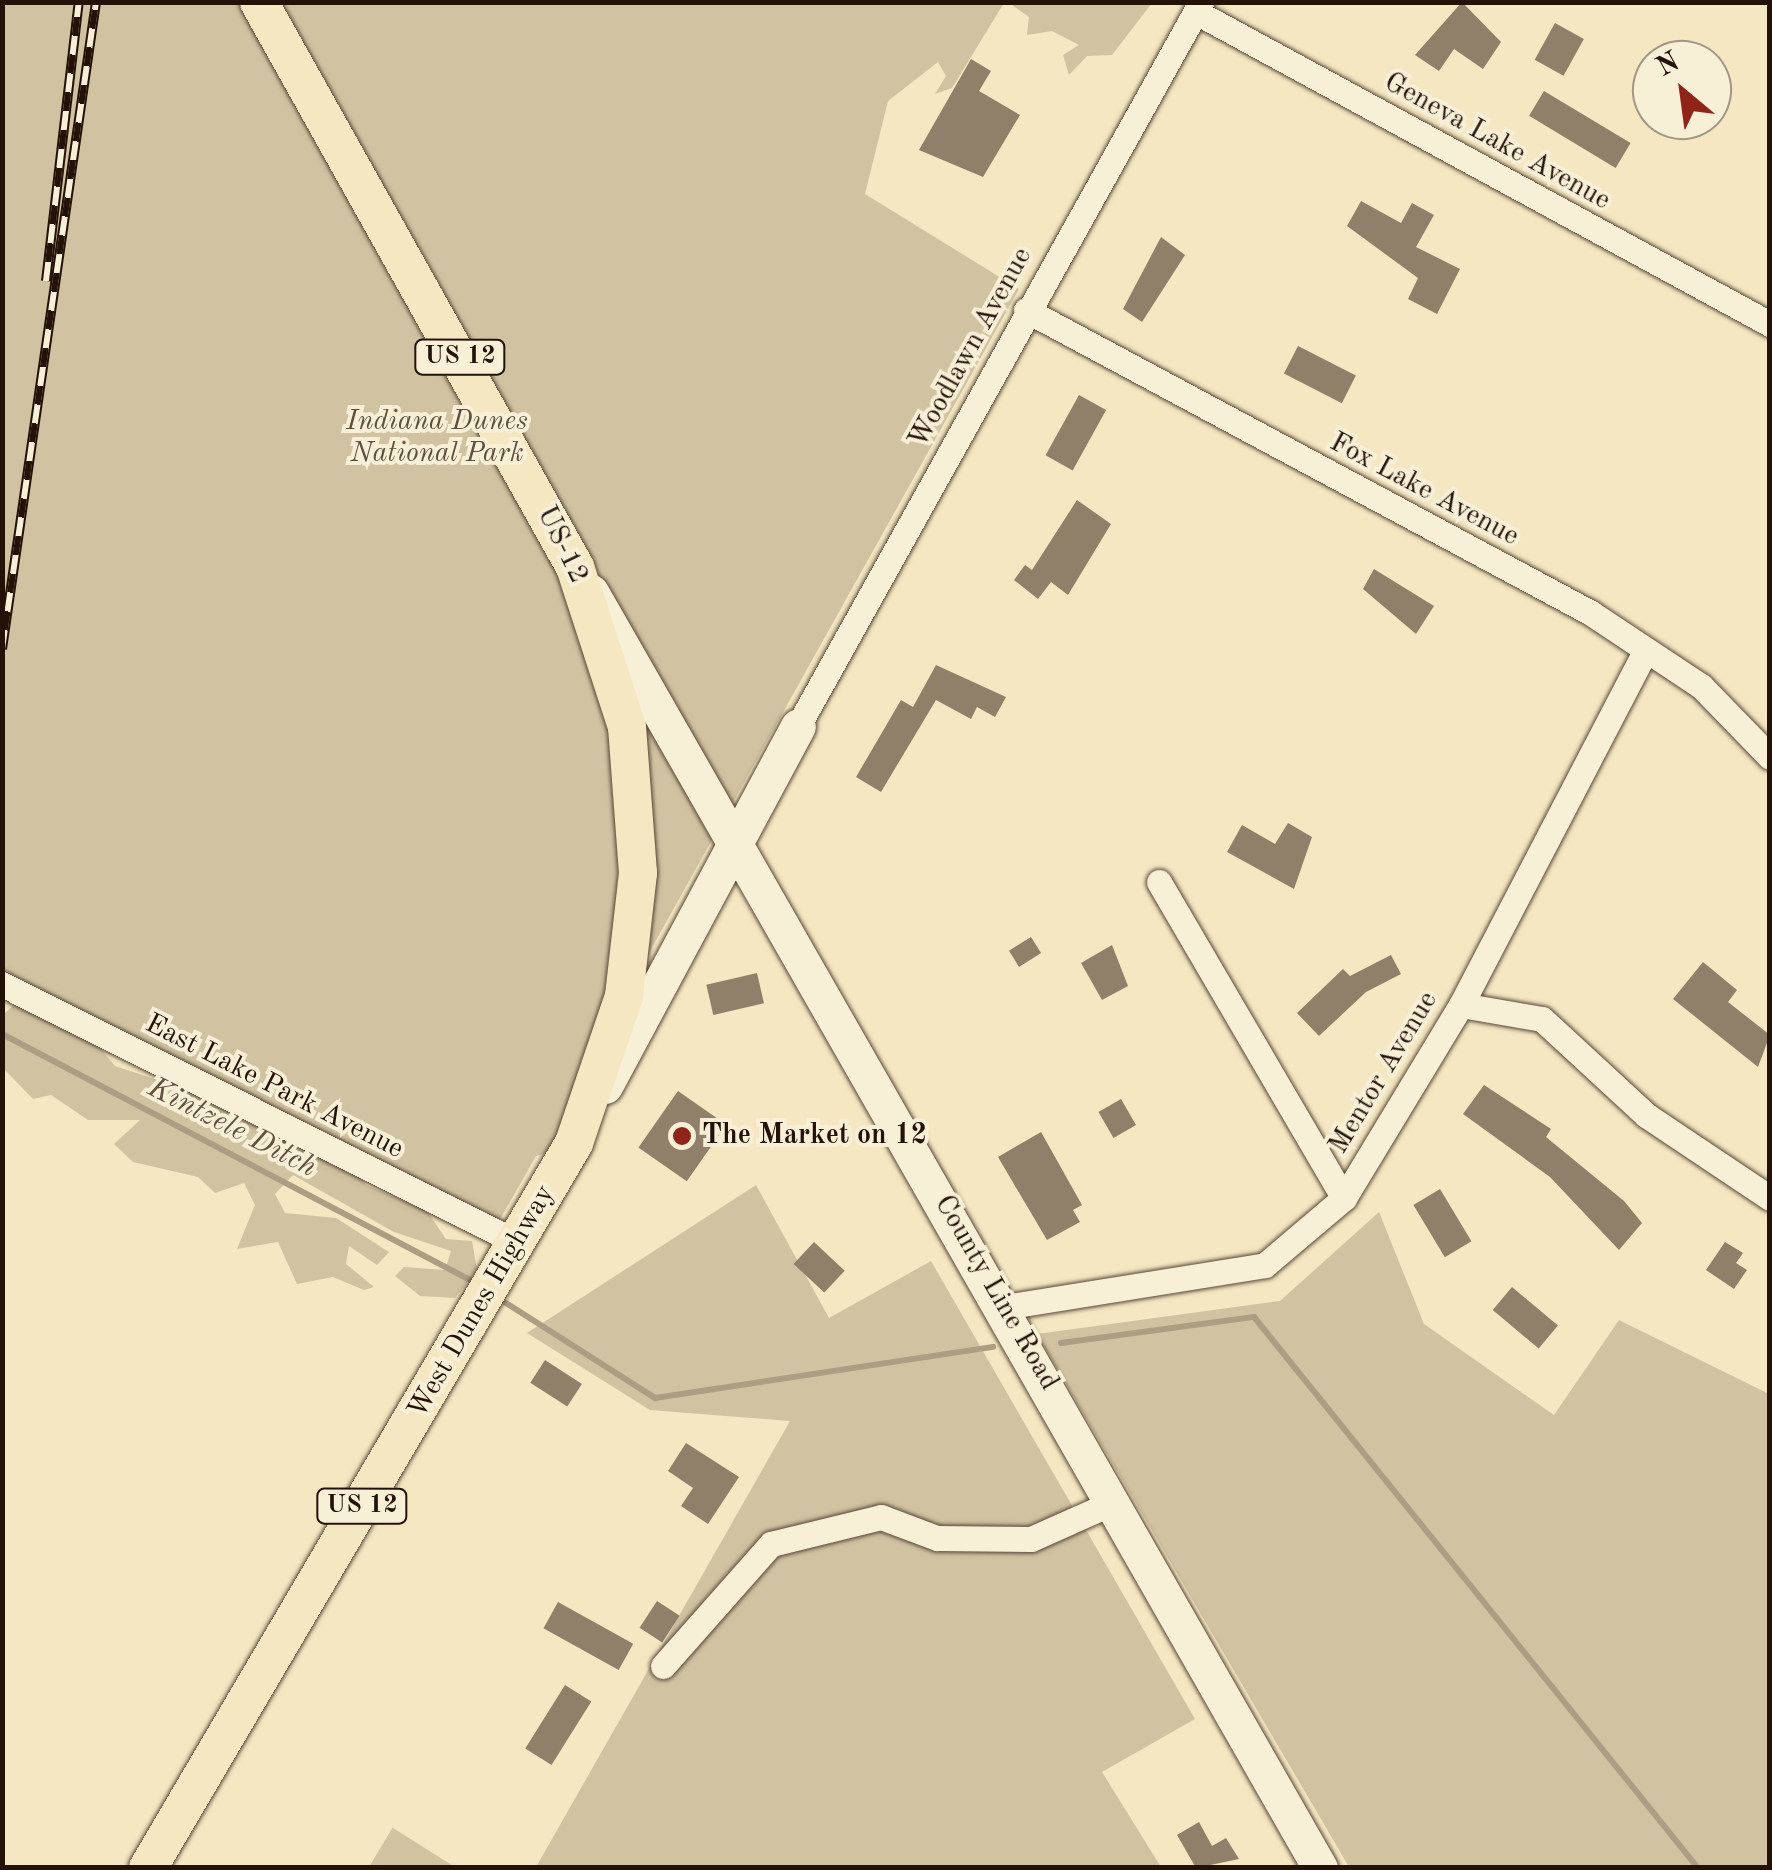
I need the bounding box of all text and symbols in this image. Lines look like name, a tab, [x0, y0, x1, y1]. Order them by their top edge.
north arrow	[1632, 40, 1732, 140]
text: N	[1652, 48, 1685, 83]
street label: Geneva Lake Avenue	[1378, 66, 1616, 218]
street label: Woodlawn Avenue	[902, 242, 1040, 454]
road number: US 12	[412, 337, 508, 377]
park label: Indiana Dunes National Park	[346, 405, 528, 471]
street label: Fox Lake Avenue	[1324, 426, 1524, 554]
street label: US-12	[529, 501, 595, 589]
street label: Mentor Avenue	[1322, 986, 1446, 1160]
street label: East Lake Park Avenue	[139, 1007, 409, 1167]
water label: Kintzele Ditch	[142, 1070, 322, 1186]
place label: The Market on 12	[702, 1119, 927, 1153]
marker: The Market on 12	[671, 1125, 693, 1147]
street label: West Dunes Highway	[402, 1179, 562, 1425]
street label: County Line Road	[927, 1189, 1065, 1397]
road number: US 12	[314, 1486, 410, 1526]

